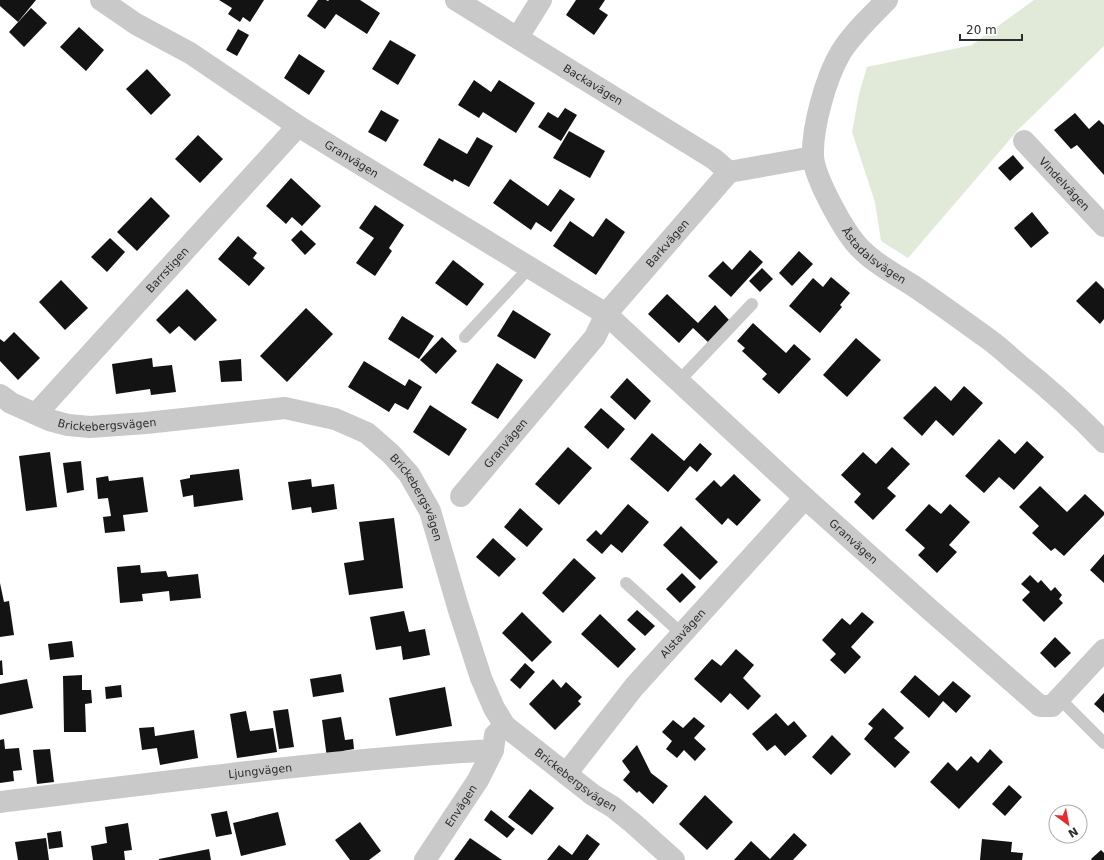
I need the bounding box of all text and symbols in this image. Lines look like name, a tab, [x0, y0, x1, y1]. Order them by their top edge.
scale bar	[960, 16, 1022, 42]
text: 20 m	[966, 23, 997, 37]
street label: Backavägen	[561, 62, 625, 108]
street label: Granvägen	[322, 138, 381, 181]
street label: Vindelvägen	[1036, 155, 1092, 214]
street label: Barkvägen	[643, 217, 692, 270]
street label: Åstadalsvägen	[839, 225, 908, 287]
street label: Barrstigen	[144, 245, 192, 296]
street label: Brickebergsvägen	[56, 416, 157, 434]
street label: Granvägen	[481, 416, 530, 471]
street label: Brickebergsvägen	[387, 451, 444, 543]
street label: Granvägen	[826, 517, 880, 567]
street label: Alstavägen	[658, 606, 708, 661]
street label: Brickebergsvägen	[532, 746, 619, 815]
street label: Ljungvägen	[228, 761, 293, 781]
street label: Envägen	[443, 782, 480, 830]
north arrow	[1048, 804, 1088, 844]
text: N	[1066, 824, 1080, 840]

